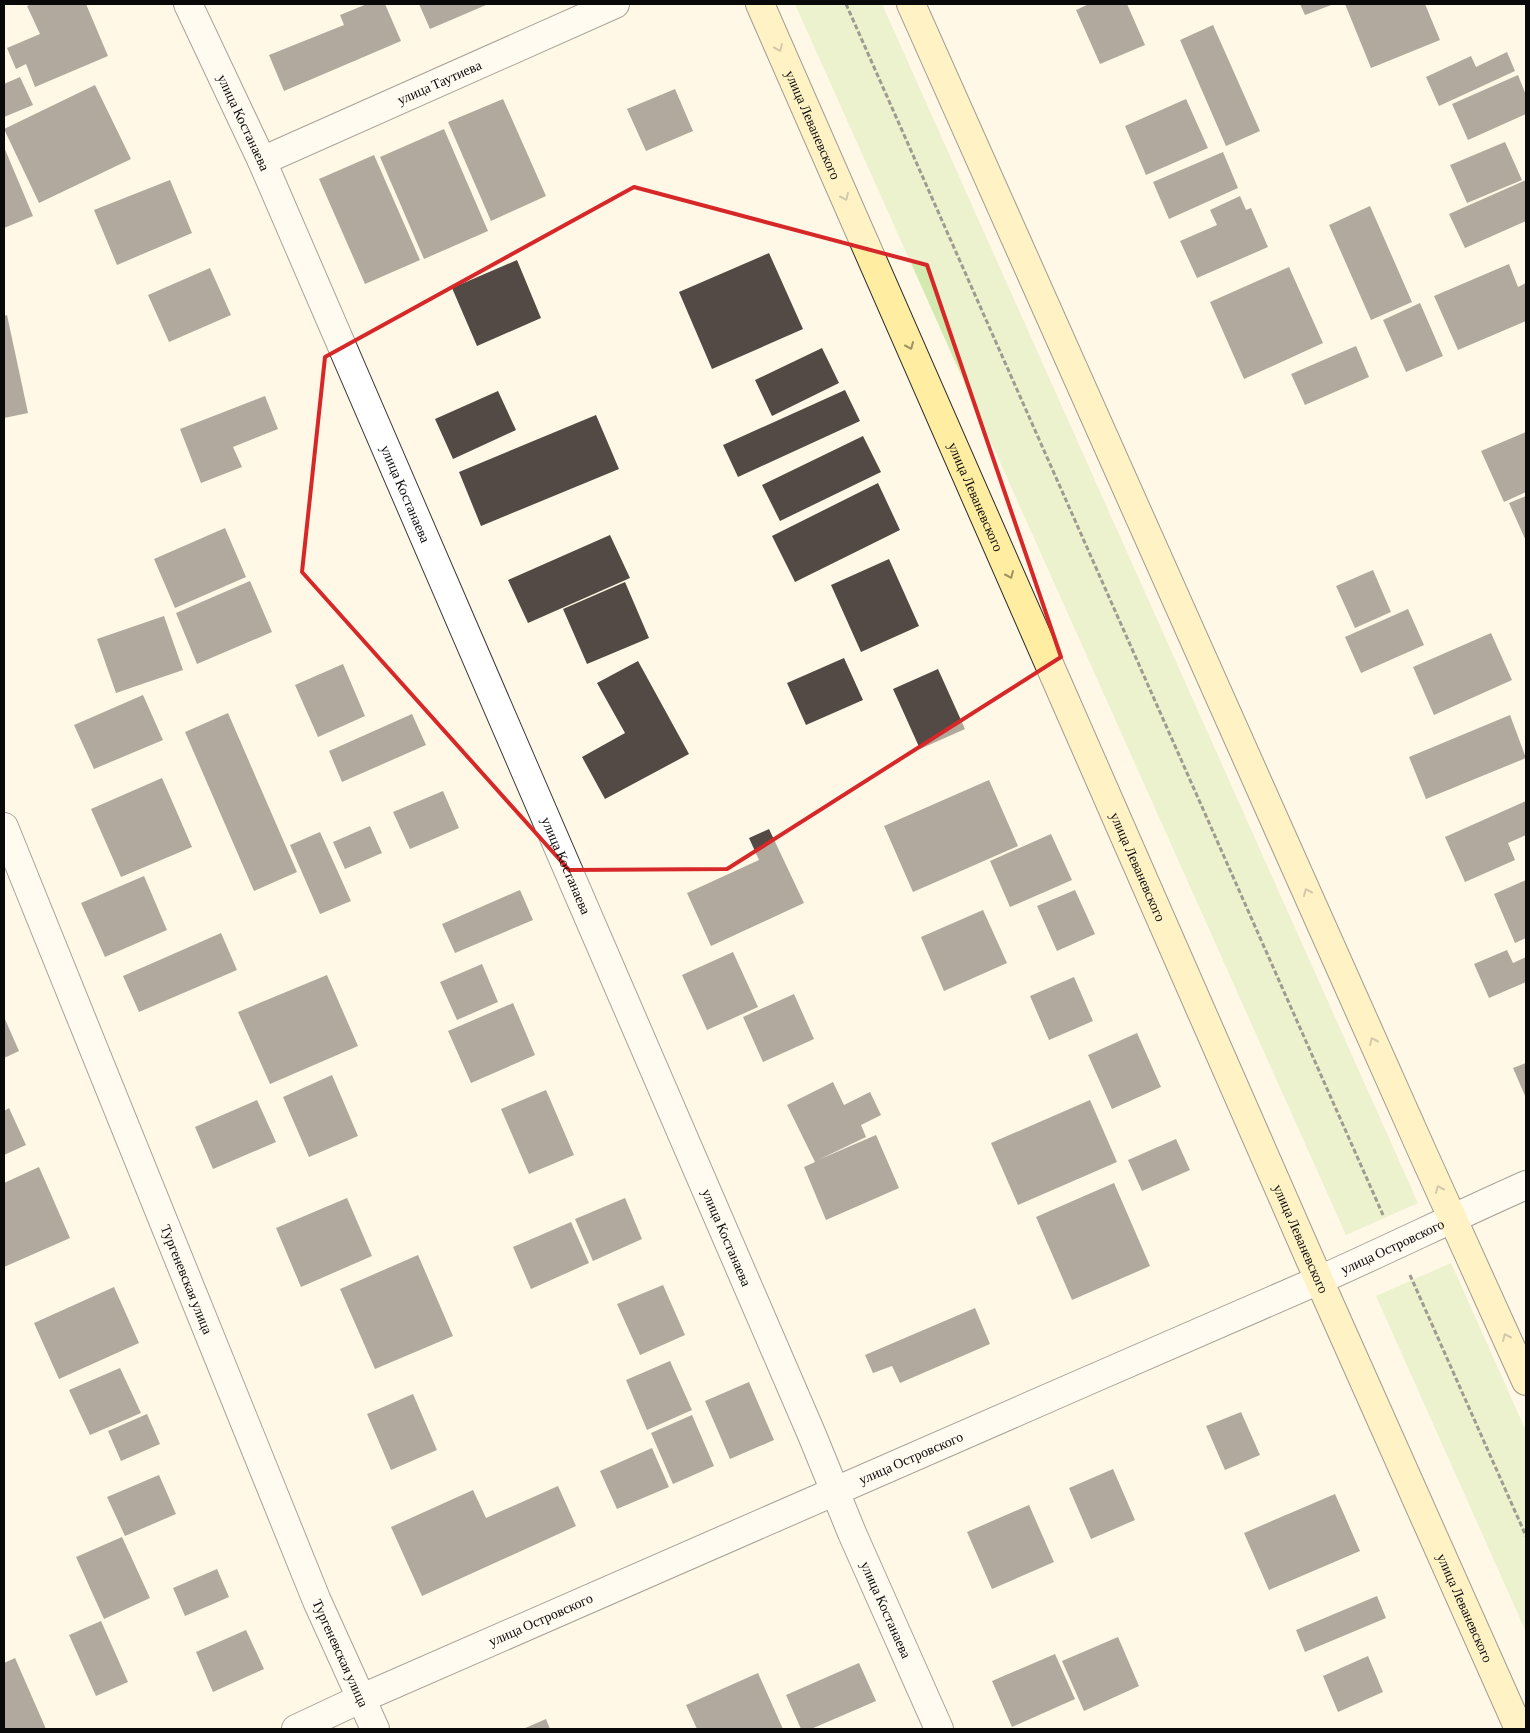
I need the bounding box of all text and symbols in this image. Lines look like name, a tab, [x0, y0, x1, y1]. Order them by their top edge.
one-way arrow	[773, 43, 784, 52]
street label: улица Таутиева	[395, 56, 485, 108]
street label: улица Леваневского	[782, 68, 844, 182]
street label: улица Костанаева	[214, 72, 274, 174]
one-way arrow	[838, 192, 849, 201]
one-way arrow	[903, 341, 914, 350]
street label: улица Леваневского	[945, 440, 1007, 554]
street label: улица Костанаева	[378, 443, 434, 546]
one-way arrow	[1004, 570, 1014, 579]
street label: улица Леваневского	[1107, 810, 1169, 924]
street label: улица Костанаева	[538, 814, 595, 917]
one-way arrow	[1302, 888, 1313, 897]
one-way arrow	[1368, 1037, 1379, 1046]
street label: улица Леваневского	[1270, 1182, 1332, 1296]
one-way arrow	[1434, 1185, 1445, 1194]
street label: улица Костанаева	[699, 1186, 755, 1289]
street label: улица Островского	[1338, 1216, 1447, 1277]
street label: Тургеневская улица	[158, 1222, 217, 1337]
one-way arrow	[1502, 1333, 1512, 1342]
street label: улица Островского	[856, 1428, 965, 1487]
street label: улица Леваневского	[1434, 1551, 1496, 1665]
street label: улица Костанаева	[858, 1559, 915, 1661]
street label: улица Островского	[486, 1590, 595, 1649]
street label: Тургеневская улица	[309, 1597, 372, 1710]

